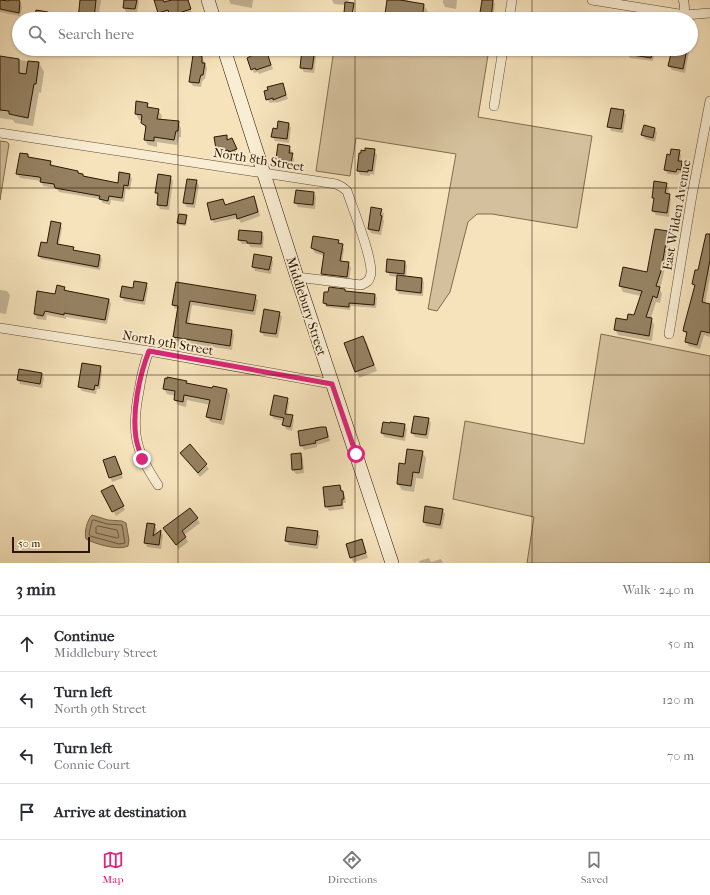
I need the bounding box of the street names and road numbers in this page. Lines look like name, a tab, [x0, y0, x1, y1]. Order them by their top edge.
street label: North 8th Street	[212, 145, 306, 174]
street label: East Wilden Avenue	[659, 158, 694, 272]
street label: Middlebury Street	[283, 255, 330, 358]
street label: North 9th Street	[121, 327, 215, 358]

